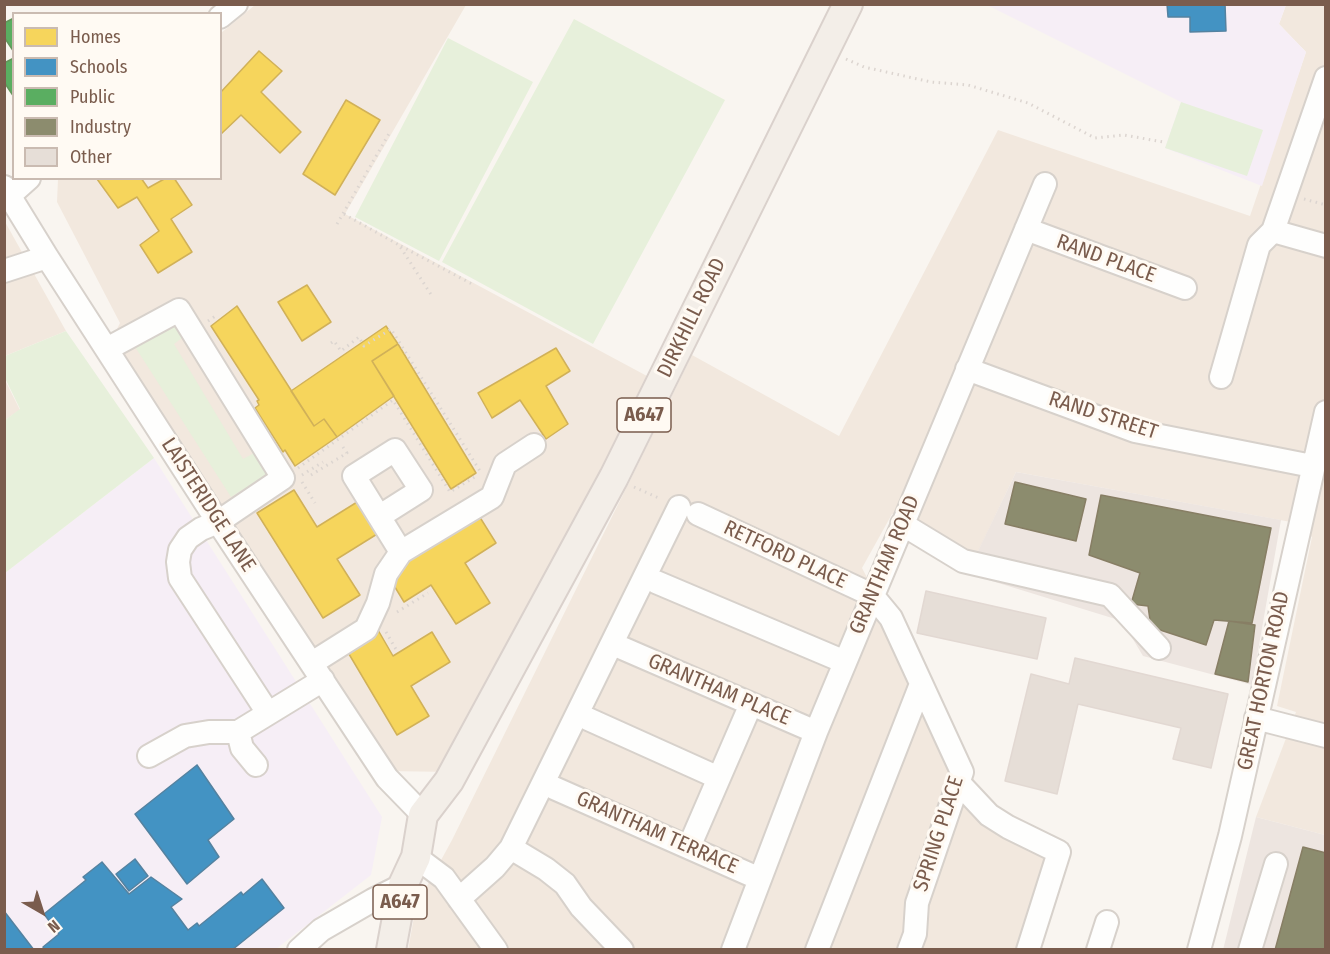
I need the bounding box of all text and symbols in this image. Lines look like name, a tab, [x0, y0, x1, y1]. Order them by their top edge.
legend	[12, 12, 222, 180]
text: Homes	[70, 26, 121, 48]
text: Schools	[70, 56, 128, 78]
text: Public	[70, 86, 115, 108]
text: Industry	[70, 116, 131, 138]
text: Other	[70, 146, 112, 168]
street label: RAND PLACE	[1053, 229, 1159, 289]
street label: DIRKHILL ROAD	[652, 254, 732, 382]
street label: RAND STREET	[1045, 387, 1161, 445]
road number: A647	[617, 398, 671, 432]
street label: LAISTERIDGE LANE	[155, 433, 261, 577]
street label: GRANTHAM ROAD	[844, 492, 926, 638]
street label: RETFORD PLACE	[719, 515, 851, 595]
street label: GREAT HORTON ROAD	[1233, 589, 1295, 773]
street label: GRANTHAM PLACE	[644, 649, 794, 731]
street label: SPRING PLACE	[909, 773, 969, 895]
street label: GRANTHAM TERRACE	[572, 786, 742, 880]
north arrow	[12, 882, 72, 942]
road number: A647	[373, 885, 427, 919]
text: N	[44, 916, 63, 937]

